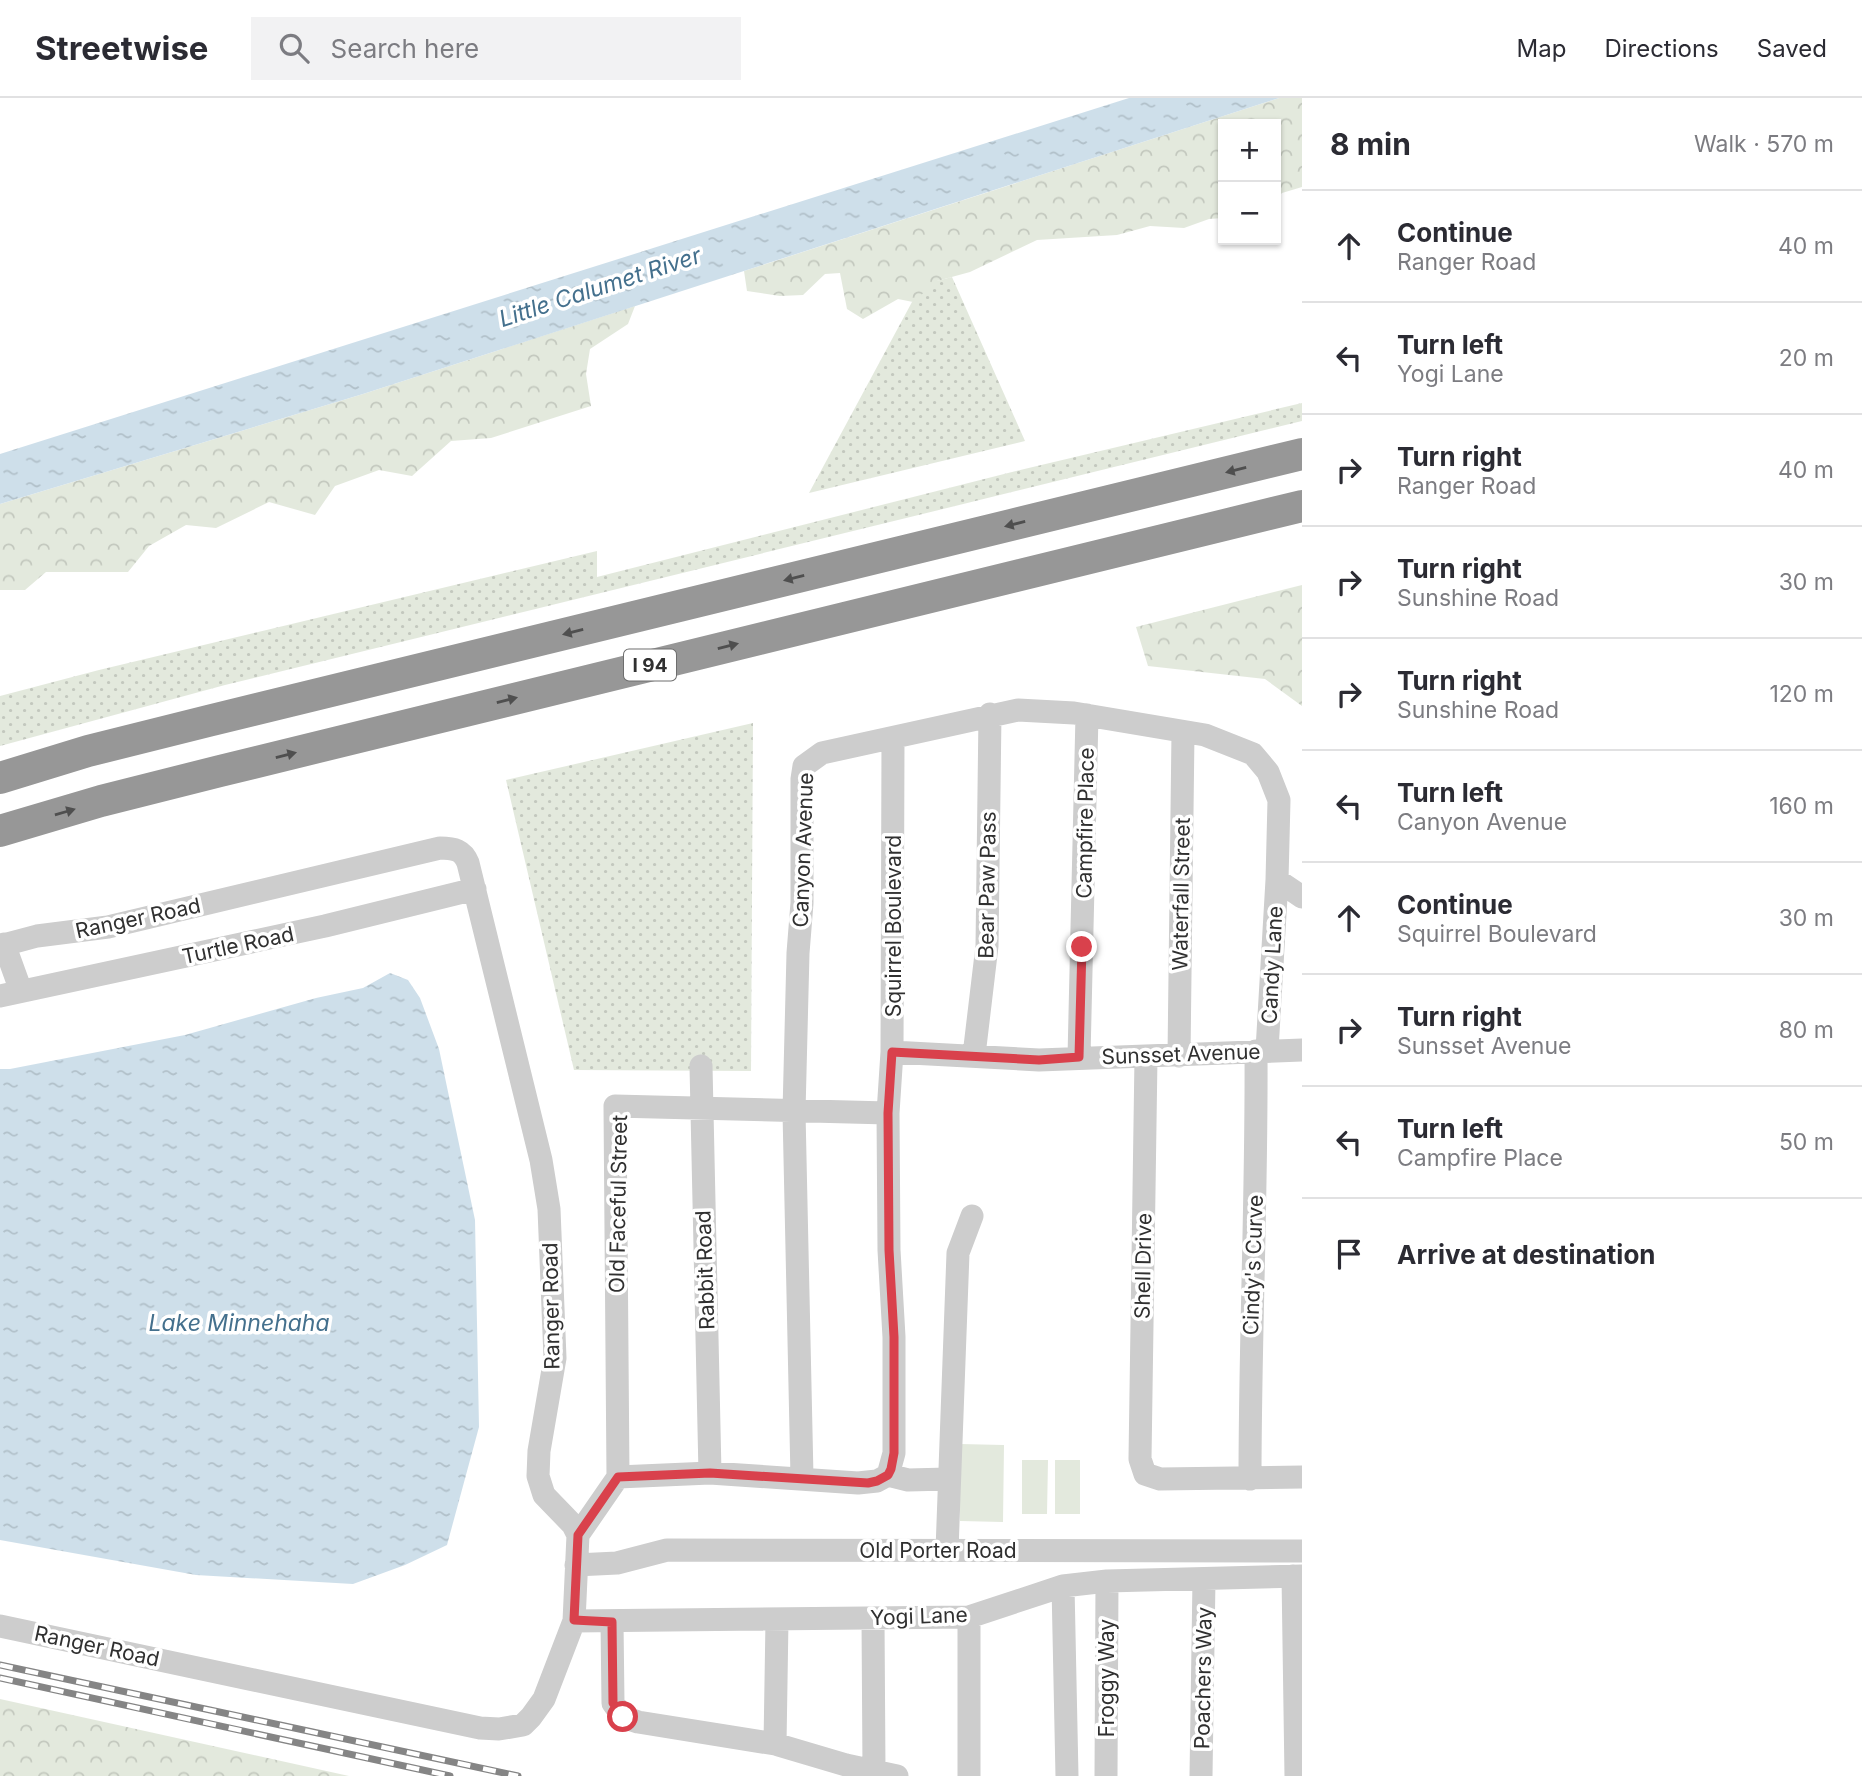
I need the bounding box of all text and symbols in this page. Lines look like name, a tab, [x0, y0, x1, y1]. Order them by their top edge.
search box	[251, 17, 741, 80]
text: Streetwise	[35, 28, 209, 68]
icon: search	[275, 29, 313, 67]
text: Search here	[331, 33, 479, 64]
text: Map	[1517, 34, 1566, 63]
text: Directions	[1604, 34, 1719, 63]
text: Saved	[1757, 34, 1827, 63]
map controls	[1218, 119, 1281, 245]
button: +	[1218, 119, 1281, 182]
text: 8 min	[1330, 126, 1411, 162]
text: Walk · 570 m	[1694, 130, 1834, 158]
button: −	[1218, 182, 1281, 245]
text: Continue	[1397, 217, 1513, 248]
icon: ahead	[1330, 227, 1368, 265]
text: 40 m	[1778, 232, 1834, 260]
water label: Little Calumet River	[495, 241, 706, 333]
text: Ranger Road	[1397, 248, 1536, 276]
text: Turn left	[1397, 329, 1503, 360]
icon: left	[1330, 339, 1368, 377]
text: 20 m	[1779, 344, 1834, 372]
text: Yogi Lane	[1397, 360, 1504, 388]
text: Turn right	[1397, 441, 1522, 472]
icon: right	[1330, 451, 1368, 489]
text: 40 m	[1778, 456, 1834, 484]
one-way arrow	[1225, 465, 1247, 476]
text: Ranger Road	[1397, 472, 1536, 500]
one-way arrow	[1004, 519, 1026, 530]
text: Turn right	[1397, 553, 1522, 584]
icon: right	[1330, 563, 1368, 601]
text: 30 m	[1779, 568, 1834, 596]
one-way arrow	[783, 573, 805, 584]
text: Sunshine Road	[1397, 584, 1559, 612]
one-way arrow	[562, 627, 584, 638]
one-way arrow	[717, 641, 739, 652]
road number: I 94	[624, 650, 676, 680]
text: Turn right	[1397, 665, 1522, 696]
icon: right	[1330, 675, 1368, 713]
text: 120 m	[1769, 680, 1834, 708]
one-way arrow	[496, 695, 518, 706]
text: Sunshine Road	[1397, 696, 1559, 724]
street label: Campfire Place	[1071, 747, 1099, 899]
one-way arrow	[275, 749, 297, 760]
street label: Canyon Avenue	[788, 772, 818, 928]
text: Turn left	[1397, 777, 1503, 808]
icon: left	[1330, 787, 1368, 825]
text: 160 m	[1769, 792, 1834, 820]
one-way arrow	[55, 806, 76, 816]
text: Canyon Avenue	[1397, 808, 1567, 836]
street label: Bear Paw Pass	[973, 811, 1001, 959]
street label: Waterfall Street	[1167, 817, 1195, 971]
street label: Squirrel Boulevard	[881, 835, 906, 1017]
text: Continue	[1397, 889, 1513, 920]
street label: Ranger Road	[73, 893, 203, 943]
icon: ahead	[1330, 899, 1368, 937]
text: 30 m	[1779, 904, 1834, 932]
street label: Candy Lane	[1256, 905, 1288, 1025]
text: Squirrel Boulevard	[1397, 920, 1597, 948]
street label: Turtle Road	[180, 921, 296, 969]
route end	[1066, 931, 1097, 962]
text: Turn right	[1397, 1001, 1522, 1032]
icon: right	[1330, 1011, 1368, 1049]
text: 80 m	[1779, 1016, 1834, 1044]
text: Sunsset Avenue	[1397, 1032, 1571, 1060]
street label: Sunsset Avenue	[1101, 1039, 1261, 1069]
text: Turn left	[1397, 1113, 1503, 1144]
street label: Old Faceful Street	[604, 1115, 632, 1293]
icon: left	[1330, 1123, 1368, 1161]
text: 50 m	[1779, 1128, 1834, 1156]
text: Campfire Place	[1397, 1144, 1563, 1172]
street label: Cindy's Curve	[1238, 1194, 1268, 1336]
street label: Rabbit Road	[690, 1210, 720, 1330]
street label: Shell Drive	[1130, 1213, 1156, 1319]
icon: arrive	[1330, 1235, 1368, 1273]
text: Arrive at destination	[1397, 1239, 1656, 1270]
street label: Ranger Road	[537, 1242, 565, 1370]
water label: Lake Minnehaha	[148, 1309, 330, 1337]
street label: Old Porter Road	[859, 1538, 1017, 1563]
street label: Yogi Lane	[870, 1602, 968, 1630]
street label: Poachers Way	[1189, 1606, 1217, 1749]
street label: Froggy Way	[1094, 1619, 1119, 1737]
street label: Ranger Road	[32, 1621, 162, 1671]
route start	[607, 1701, 638, 1732]

